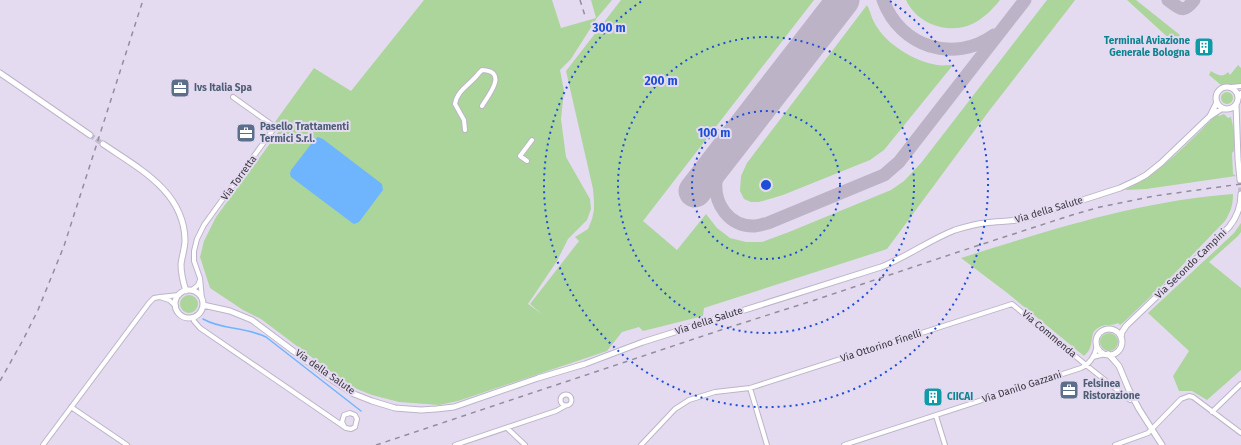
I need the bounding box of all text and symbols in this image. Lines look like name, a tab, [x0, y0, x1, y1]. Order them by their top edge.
text: 300 m	[591, 21, 626, 35]
place label: Terminal Aviazione Generale Bologna	[1104, 35, 1191, 59]
building icon: Terminal Aviazione Generale Bologna	[1193, 36, 1215, 58]
text: 200 m	[644, 74, 678, 88]
office icon: Ivs Italia Spa	[169, 77, 191, 99]
place label: Ivs Italia Spa	[194, 82, 252, 94]
place label: Pasello Trattamenti Termici S.r.l.	[260, 121, 349, 145]
office icon: Pasello Trattamenti Termici S.r.l.	[235, 122, 257, 144]
text: 100 m	[698, 126, 730, 140]
street label: Via Torretta	[219, 153, 259, 203]
centre of rings	[759, 178, 773, 192]
street label: Via della Salute	[1014, 194, 1084, 226]
street label: Via Secondo Campini	[1153, 227, 1229, 301]
street label: Via della Salute	[674, 304, 744, 338]
street label: Via Commenda	[1019, 308, 1079, 360]
street label: Via Ottorino Finelli	[839, 327, 923, 365]
street label: Via della Salute	[293, 347, 357, 397]
street label: Via Danilo Gazzani	[981, 368, 1063, 405]
place label: Felsinea Ristorazione	[1083, 378, 1141, 402]
office icon: Felsinea Ristorazione	[1058, 379, 1080, 401]
building icon: CIICAI	[922, 386, 944, 408]
place label: CIICAI	[947, 391, 973, 403]

